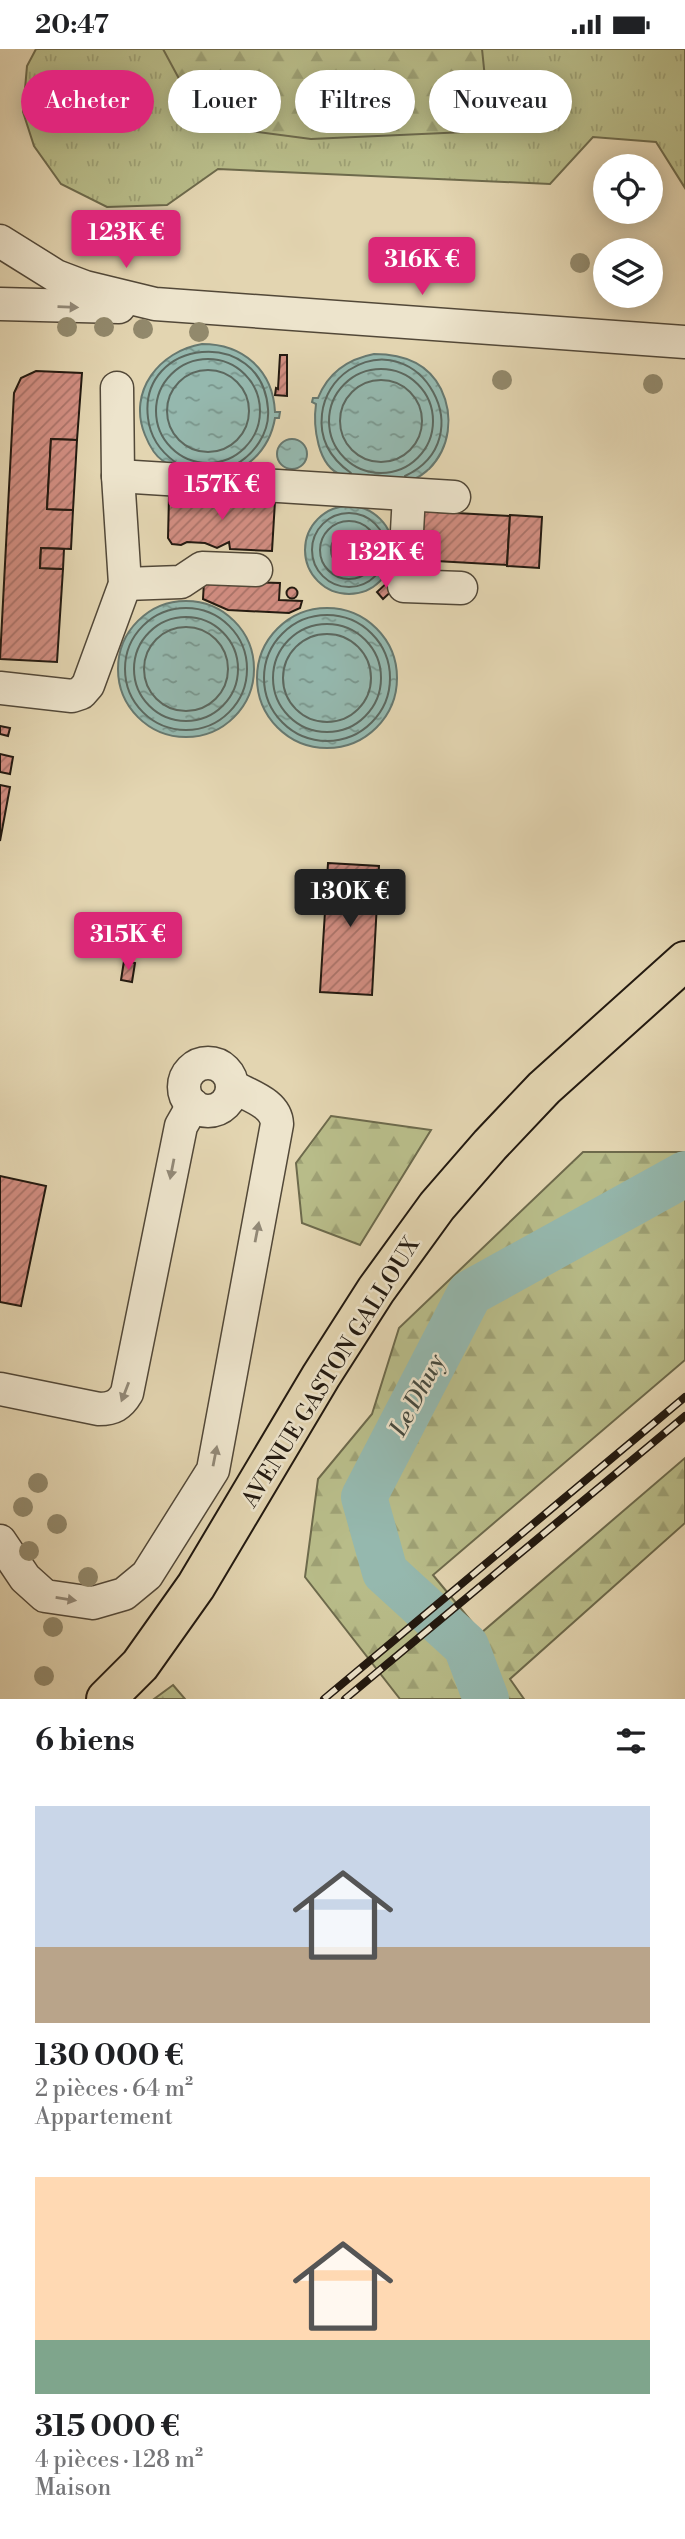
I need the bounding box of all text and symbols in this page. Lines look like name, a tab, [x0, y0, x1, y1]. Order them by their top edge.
text: 20:47	[35, 9, 109, 41]
chip: Acheter	[21, 70, 154, 133]
chip: Louer	[168, 70, 281, 133]
chip: Filtres	[295, 70, 415, 133]
chip: Nouveau	[429, 70, 572, 133]
map controls	[593, 154, 663, 308]
button: locate	[593, 154, 663, 224]
pin: 123K €	[69, 211, 183, 270]
text: 123K €	[87, 219, 165, 247]
pin: 316K €	[365, 237, 479, 297]
button: layers	[593, 238, 663, 308]
text: 316K €	[384, 246, 460, 274]
one-way arrow	[57, 302, 79, 313]
pin: 157K €	[165, 463, 279, 522]
text: 157K €	[184, 471, 260, 499]
pin: 132K €	[329, 531, 443, 590]
text: 132K €	[348, 539, 424, 567]
pin: 130K €	[293, 869, 407, 929]
text: 130K €	[311, 878, 389, 906]
pin: 315K €	[71, 913, 185, 972]
text: 315K €	[90, 921, 166, 949]
one-way arrow	[167, 1158, 178, 1180]
one-way arrow	[252, 1221, 263, 1243]
street label: AVENUE GASTON GALLOUX	[235, 1231, 426, 1514]
water label: Le Dhuy	[383, 1349, 452, 1442]
one-way arrow	[119, 1381, 130, 1402]
one-way arrow	[210, 1445, 221, 1467]
one-way arrow	[56, 1594, 78, 1605]
text: 6 biens	[35, 1722, 135, 1760]
icon: filters	[612, 1722, 650, 1760]
icon: home	[280, 1852, 406, 1978]
text: 130 000 €	[35, 2037, 184, 2075]
text: 2 pièces · 64 m²	[35, 2075, 193, 2103]
text: Appartement	[35, 2103, 173, 2131]
icon: home	[280, 2223, 406, 2349]
text: 315 000 €	[35, 2408, 180, 2446]
text: 4 pièces · 128 m²	[35, 2446, 203, 2474]
text: Maison	[35, 2474, 111, 2502]

